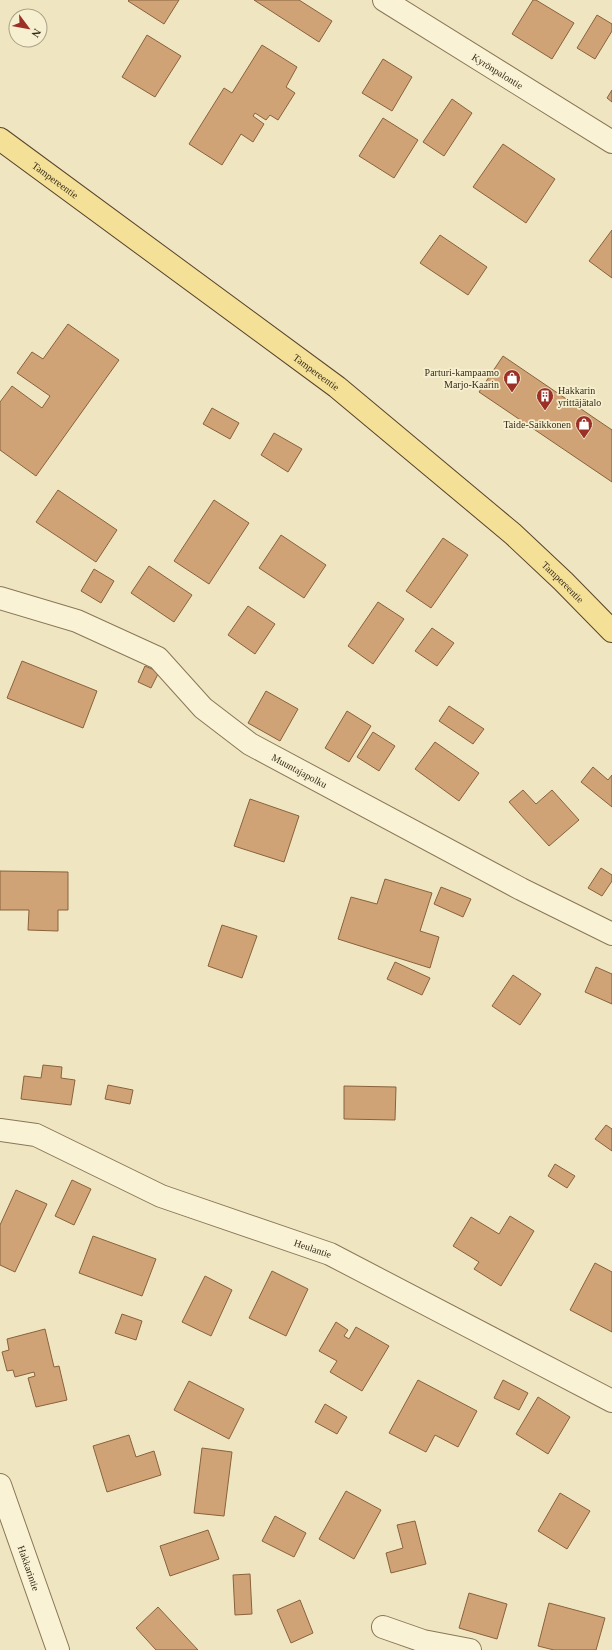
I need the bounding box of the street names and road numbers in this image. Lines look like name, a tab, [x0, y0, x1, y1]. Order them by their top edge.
street label: Kyrönpalontie	[470, 51, 526, 91]
street label: Tampereentie	[30, 159, 81, 201]
street label: Tampereentie	[291, 351, 342, 393]
street label: Tampereentie	[540, 559, 587, 605]
street label: Muuntajapolku	[270, 751, 329, 790]
street label: Heulantie	[293, 1237, 334, 1260]
street label: Hakkarintie	[16, 1544, 42, 1593]

